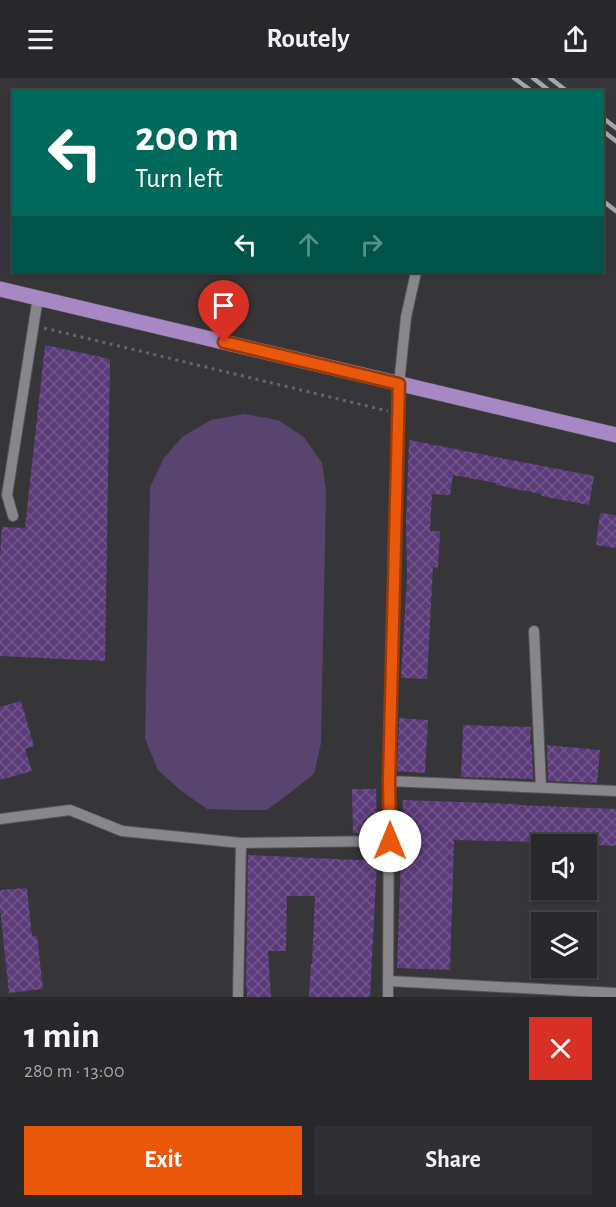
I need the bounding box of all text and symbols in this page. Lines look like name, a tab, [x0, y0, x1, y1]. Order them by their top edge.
icon: menu	[24, 23, 57, 56]
icon: share	[559, 23, 592, 56]
text: Routely	[266, 25, 350, 52]
icon: left	[36, 114, 114, 192]
text: 200 m	[135, 116, 239, 158]
text: Turn left	[135, 165, 223, 192]
icon: left	[229, 228, 262, 261]
icon: ahead	[292, 228, 325, 261]
icon: right	[355, 228, 388, 261]
pin	[198, 280, 249, 342]
icon: arrive	[207, 289, 240, 322]
position arrow	[358, 809, 422, 873]
map controls	[531, 834, 597, 978]
button: sound	[531, 834, 597, 900]
button: layers	[531, 912, 597, 978]
button: close	[529, 1017, 592, 1080]
text: 1 min	[24, 1018, 100, 1054]
text: 280 m · 13:00	[24, 1061, 124, 1081]
button: Exit	[24, 1126, 302, 1195]
button: Share	[314, 1126, 592, 1195]

